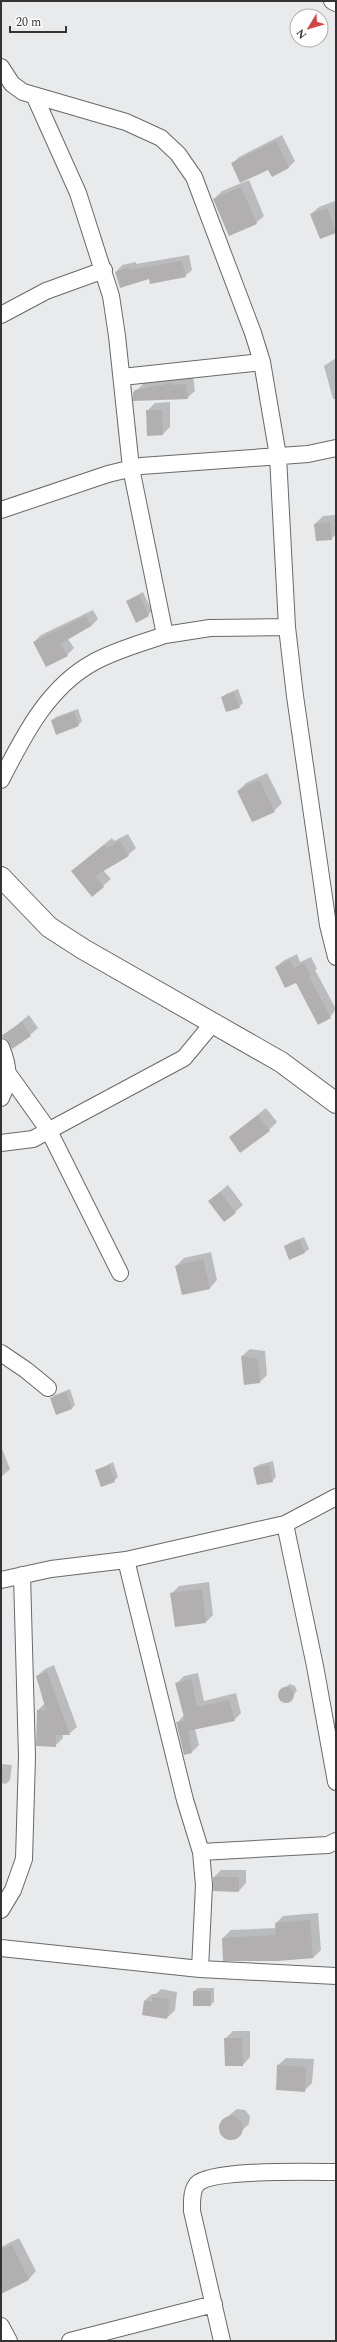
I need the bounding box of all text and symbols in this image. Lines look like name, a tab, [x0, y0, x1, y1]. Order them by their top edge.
scale bar	[10, 8, 66, 34]
north arrow	[289, 8, 329, 48]
text: 20 m	[16, 13, 41, 32]
text: N	[292, 25, 311, 43]

